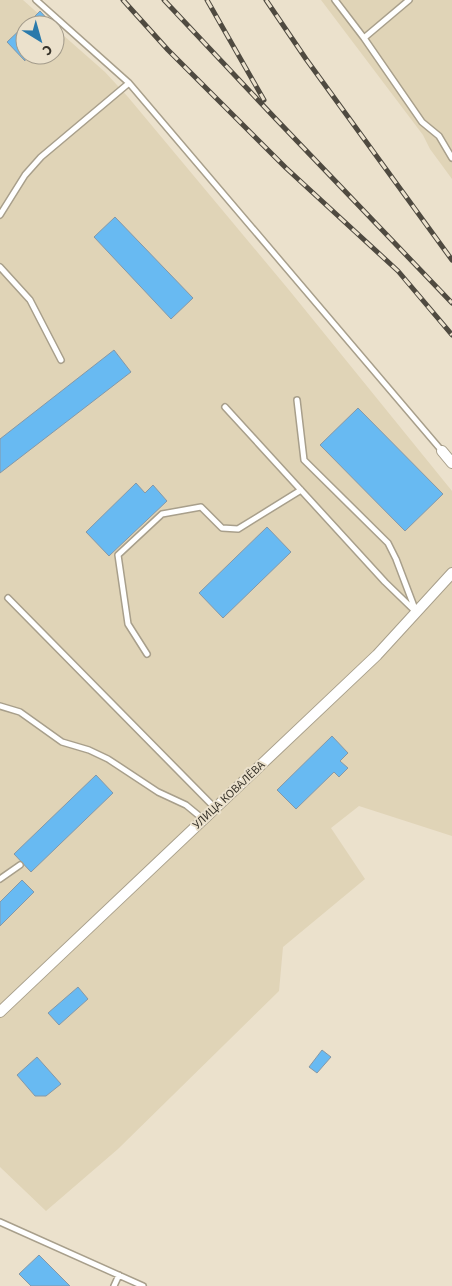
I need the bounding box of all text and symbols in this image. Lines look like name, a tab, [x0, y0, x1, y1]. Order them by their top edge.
north arrow	[15, 15, 65, 65]
text: С	[38, 39, 56, 60]
street label: УЛИЦА КОВАЛЁВА	[189, 757, 269, 833]

